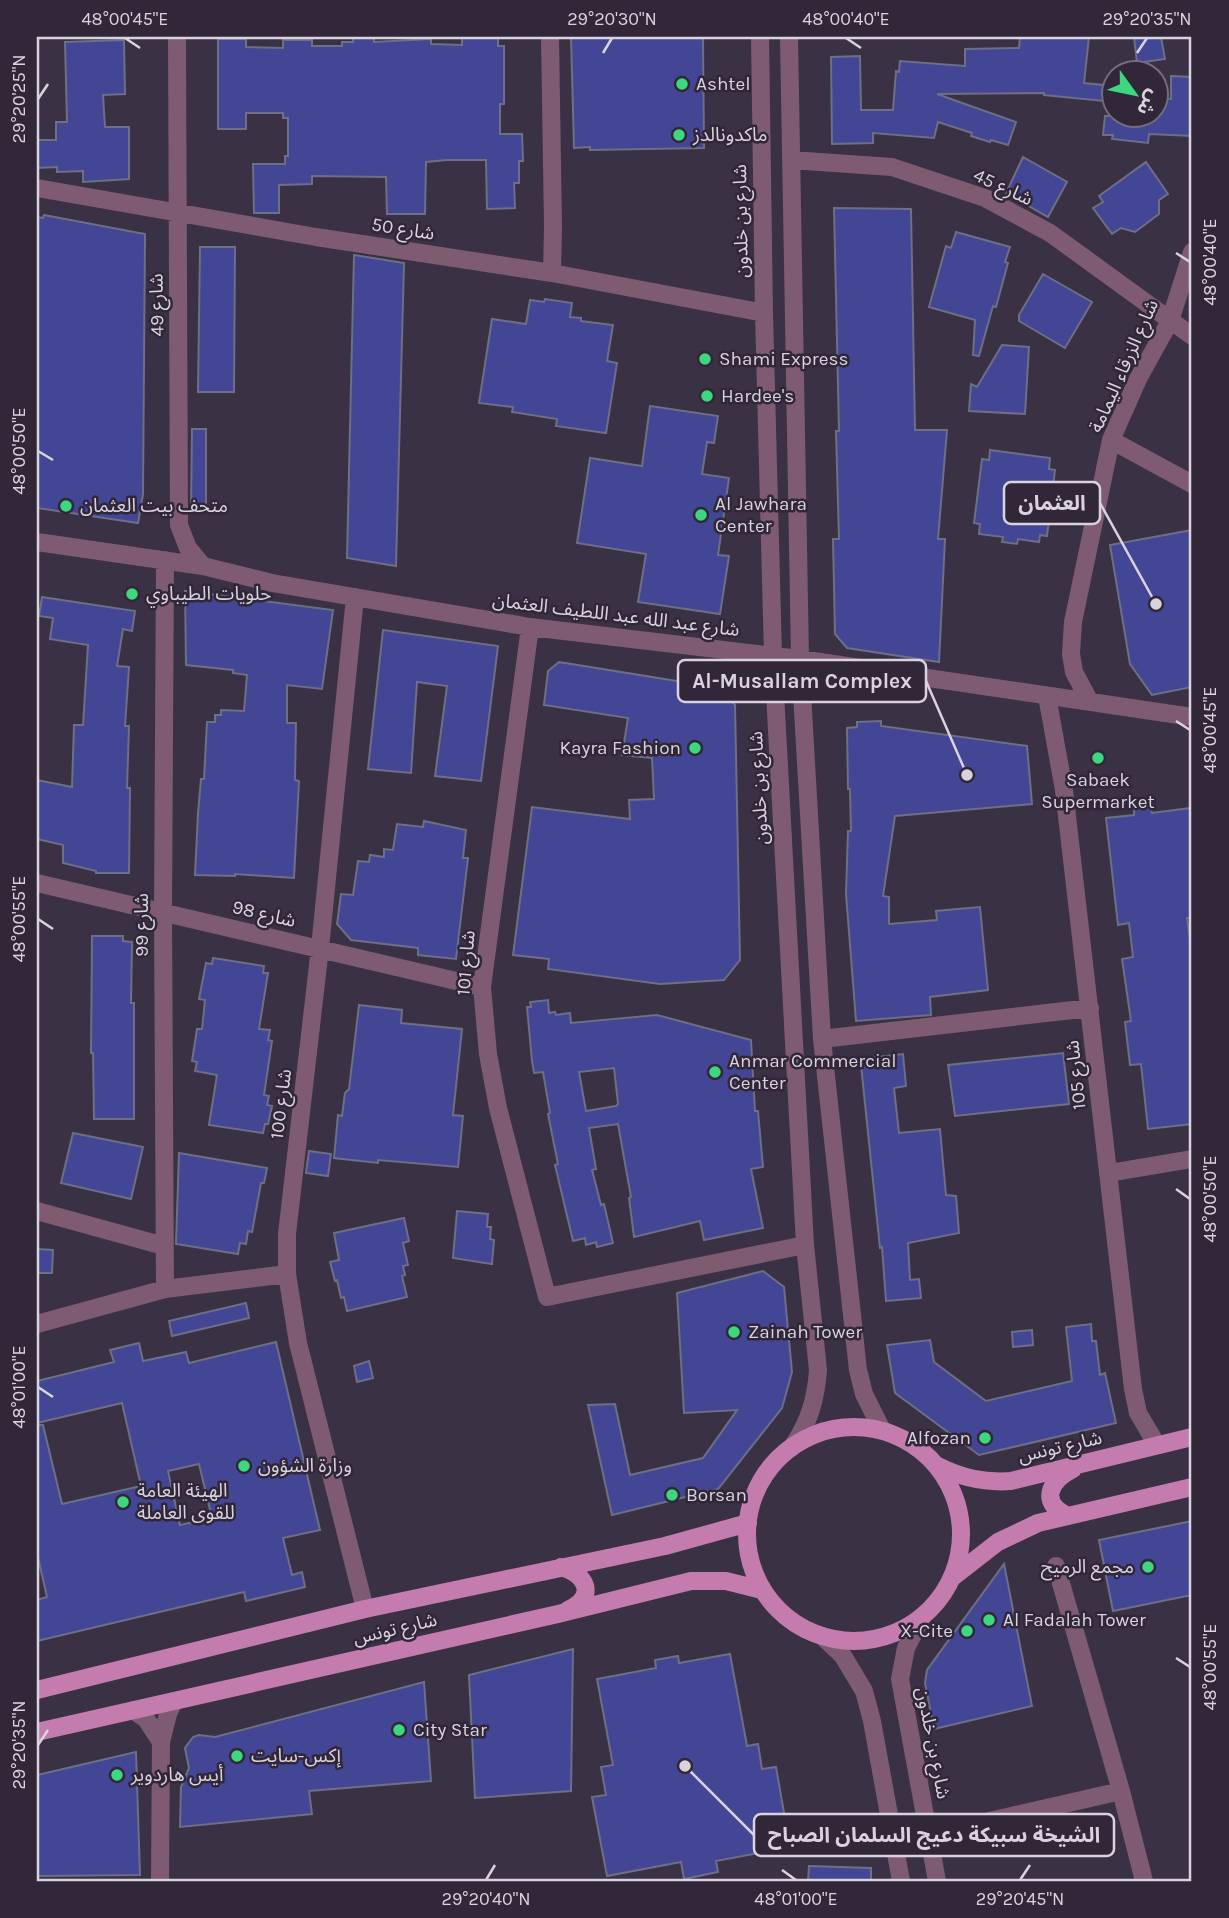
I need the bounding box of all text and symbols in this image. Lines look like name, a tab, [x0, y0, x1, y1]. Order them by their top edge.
text: 48°00'45"E	[82, 8, 168, 30]
text: 29°20'30"N	[567, 8, 657, 30]
text: 48°00'40"E	[802, 8, 890, 30]
text: 29°20'35"N	[1102, 8, 1192, 30]
text: 29°20'25"N	[8, 55, 30, 143]
north arrow	[1100, 60, 1170, 130]
place label: Ashtel	[696, 73, 751, 95]
marker: Ashtel	[674, 76, 690, 92]
text: ش	[1132, 86, 1165, 120]
place label: ماكدونالدز	[692, 124, 768, 146]
marker: ماكدونالدز	[671, 127, 687, 143]
street label: شارع بن خلدون	[729, 164, 755, 278]
street label: شارع 45	[969, 164, 1036, 212]
street label: شارع 50	[370, 213, 436, 247]
text: 48°00'40"E	[1199, 218, 1221, 306]
street label: شارع 49	[145, 273, 171, 337]
street label: شارع الزرقاء اليمامة	[1085, 296, 1165, 437]
place label: Shami Express	[719, 348, 848, 370]
marker: Shami Express	[697, 351, 713, 367]
place label: Hardee's	[721, 385, 794, 407]
marker: Hardee's	[699, 388, 715, 404]
text: 48°00'50"E	[8, 407, 30, 495]
callout: العثمان	[1004, 482, 1100, 524]
text: العثمان	[1018, 491, 1086, 515]
place label: Al Jawhara Center	[715, 493, 807, 537]
place label: متحف بيت العثمان	[80, 495, 228, 517]
marker: متحف بيت العثمان	[58, 498, 74, 514]
marker: Al Jawhara Center	[693, 507, 709, 523]
place label: حلويات الطيباوي	[146, 583, 271, 608]
marker: حلويات الطيباوي	[124, 586, 140, 602]
street label: شارع عبد الله عبد اللطيف العثمان	[491, 589, 741, 643]
callout: Al-Musallam Complex	[678, 660, 926, 702]
text: Al-Musallam Complex	[692, 669, 912, 693]
text: 48°00'45"E	[1199, 687, 1221, 773]
street label: شارع بن خلدون	[745, 731, 775, 845]
place label: Kayra Fashion	[559, 737, 681, 759]
marker: Kayra Fashion	[687, 740, 703, 756]
marker: Sabaek Supermarket	[1090, 750, 1106, 766]
place label: Sabaek Supermarket	[1041, 769, 1155, 813]
text: 48°00'55"E	[8, 876, 30, 962]
street label: شارع 99	[131, 893, 155, 957]
street label: شارع 98	[230, 896, 298, 934]
street label: شارع 101	[452, 929, 482, 997]
street label: شارع 105	[1061, 1039, 1093, 1111]
place label: Anmar Commercial Center	[729, 1050, 896, 1094]
marker: Anmar Commercial Center	[707, 1064, 723, 1080]
street label: شارع 100	[266, 1068, 298, 1141]
text: 48°00'50"E	[1199, 1155, 1221, 1243]
place label: Zainah Tower	[748, 1321, 862, 1343]
marker: Zainah Tower	[726, 1324, 742, 1340]
text: 48°01'00"E	[8, 1345, 30, 1429]
place label: Alfozan	[907, 1427, 971, 1449]
street label: شارع تونس	[1016, 1427, 1105, 1469]
marker: Alfozan	[977, 1430, 993, 1446]
place label: وزارة الشؤون	[258, 1455, 352, 1477]
marker: وزارة الشؤون	[236, 1458, 252, 1474]
place label: الهيئة العامة للقوى العاملة	[137, 1480, 235, 1524]
place label: Borsan	[686, 1484, 747, 1506]
marker: Borsan	[664, 1487, 680, 1503]
marker: الهيئة العامة للقوى العاملة	[115, 1494, 131, 1510]
place label: مجمع الرميح	[1041, 1556, 1134, 1581]
marker: مجمع الرميح	[1140, 1559, 1156, 1575]
street label: شارع تونس	[351, 1609, 440, 1651]
place label: Al Fadalah Tower	[1003, 1609, 1146, 1631]
marker: Al Fadalah Tower	[981, 1612, 997, 1628]
place label: X-Cite	[900, 1620, 953, 1642]
marker: X-Cite	[959, 1623, 975, 1639]
text: 48°00'55"E	[1199, 1624, 1221, 1710]
street label: شارع بن خلدون	[909, 1685, 955, 1801]
text: 29°20'35"N	[8, 1700, 30, 1790]
place label: City Star	[413, 1719, 487, 1741]
marker: City Star	[391, 1722, 407, 1738]
place label: إكس-سايت	[251, 1745, 342, 1768]
marker: إكس-سايت	[229, 1748, 245, 1764]
place label: أيس هاردوير	[130, 1764, 224, 1786]
marker: أيس هاردوير	[109, 1767, 125, 1783]
callout: الشيخة سبيكة دعيج السلمان الصباح	[754, 1814, 1114, 1856]
text: الشيخة سبيكة دعيج السلمان الصباح	[768, 1823, 1100, 1850]
text: 29°20'40"N	[441, 1888, 531, 1910]
text: 48°01'00"E	[754, 1888, 838, 1910]
text: 29°20'45"N	[976, 1888, 1064, 1910]

